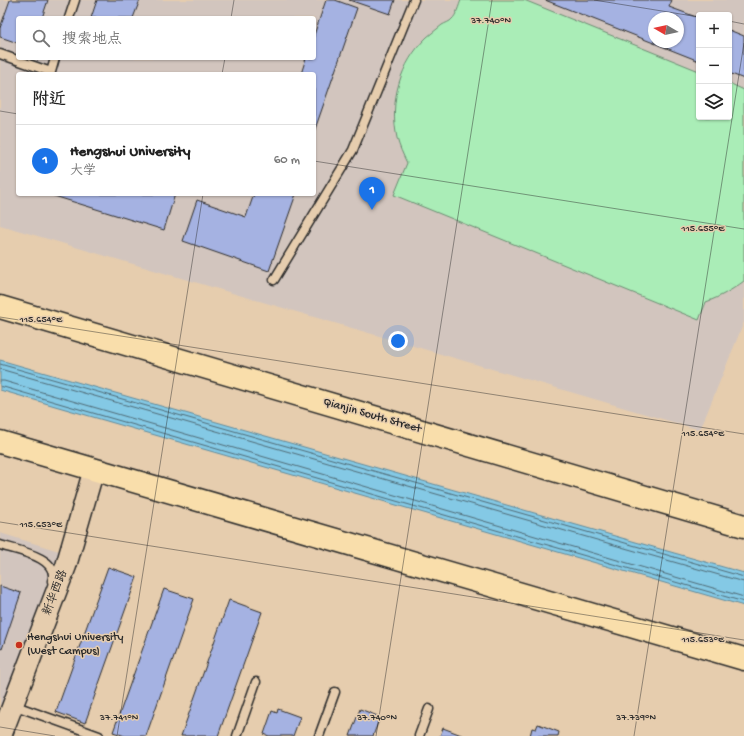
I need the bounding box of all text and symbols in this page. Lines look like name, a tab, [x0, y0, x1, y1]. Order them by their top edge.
north arrow	[648, 12, 684, 48]
map controls	[696, 12, 732, 120]
button: +	[696, 12, 732, 48]
text: 37.740°N	[470, 15, 512, 27]
search box	[16, 16, 316, 60]
icon: search	[30, 27, 52, 49]
text: 搜索地点	[62, 31, 122, 49]
button: −	[696, 48, 732, 84]
button: layers	[696, 84, 732, 120]
text: 附近	[32, 91, 66, 111]
text: Hengshui University	[70, 143, 190, 161]
text: 1	[42, 153, 48, 168]
text: 60 m	[274, 153, 300, 168]
text: 大学	[70, 164, 96, 179]
pin: 1	[359, 177, 385, 210]
text: 115.655°E	[681, 223, 725, 235]
text: 115.654°E	[19, 314, 63, 326]
your location	[388, 331, 408, 351]
street label: Qianjin South Street	[321, 395, 424, 437]
text: 115.654°E	[681, 428, 725, 440]
text: 115.653°E	[19, 519, 63, 531]
street label: 新华西路	[40, 568, 71, 618]
place label: Hengshui University (West Campus)	[27, 631, 123, 659]
text: 115.653°E	[681, 634, 725, 646]
marker: Hengshui University (West Campus)	[14, 640, 24, 650]
text: 37.741°N	[99, 712, 139, 724]
text: 37.740°N	[356, 712, 398, 724]
text: 37.739°N	[615, 712, 656, 724]

